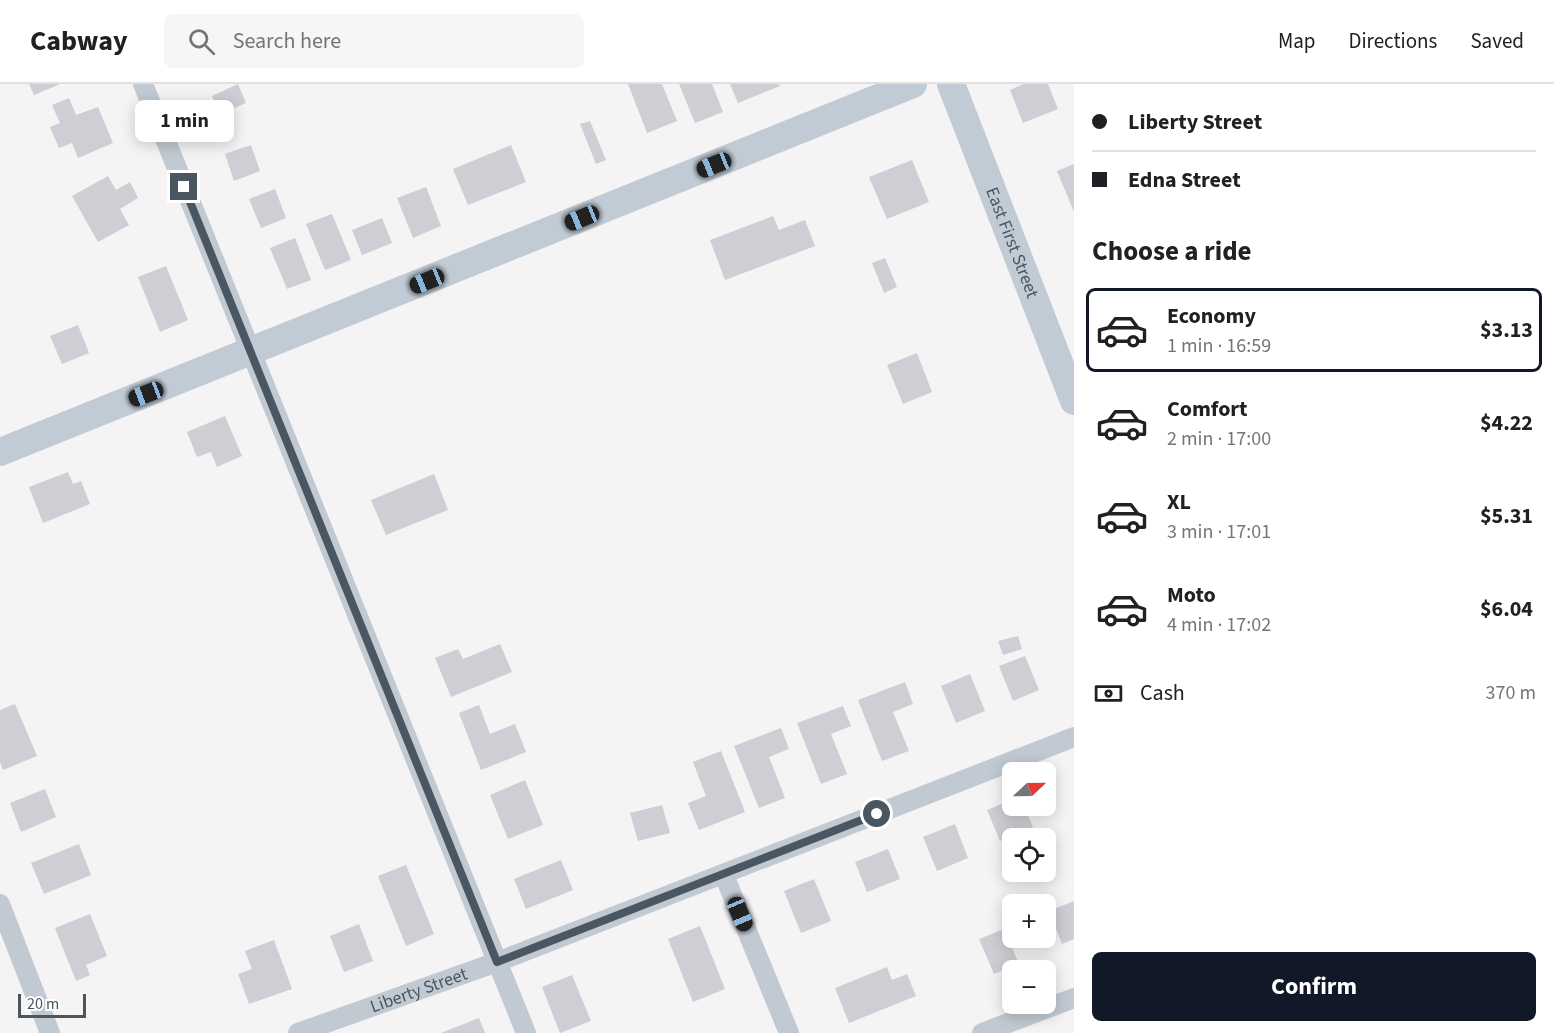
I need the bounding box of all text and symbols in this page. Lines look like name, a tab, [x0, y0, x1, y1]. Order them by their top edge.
search box	[164, 14, 584, 68]
text: Cabway	[30, 21, 128, 61]
icon: search	[185, 25, 218, 58]
text: Search here	[233, 25, 341, 57]
text: Map	[1278, 26, 1316, 56]
text: Directions	[1349, 26, 1437, 56]
text: Saved	[1470, 26, 1524, 56]
callout: 1 min	[134, 100, 234, 142]
text: Liberty Street	[1128, 106, 1262, 138]
text: 1 min	[160, 107, 209, 135]
car	[694, 150, 734, 180]
text: Edna Street	[1128, 164, 1241, 196]
route end	[170, 173, 197, 200]
street label: East First Street	[980, 183, 1045, 302]
car	[562, 203, 602, 233]
text: Choose a ride	[1092, 232, 1252, 271]
car	[407, 266, 447, 296]
text: Economy	[1167, 300, 1256, 332]
icon: car	[1095, 303, 1149, 357]
text: $3.13	[1480, 314, 1533, 346]
text: 1 min · 16:59	[1167, 332, 1271, 360]
car	[126, 379, 166, 409]
text: Comfort	[1167, 393, 1248, 425]
icon: car	[1095, 396, 1149, 450]
text: $4.22	[1480, 407, 1533, 439]
text: 2 min · 17:00	[1167, 425, 1271, 453]
text: XL	[1167, 486, 1191, 518]
icon: car	[1095, 489, 1149, 543]
text: $5.31	[1480, 500, 1533, 532]
text: 3 min · 17:01	[1167, 518, 1271, 546]
text: Moto	[1167, 579, 1216, 611]
icon: car	[1095, 582, 1149, 636]
text: $6.04	[1480, 593, 1533, 625]
text: 4 min · 17:02	[1167, 611, 1271, 639]
icon: cash	[1092, 677, 1125, 710]
text: Cash	[1140, 677, 1185, 709]
text: 370 m	[1486, 679, 1536, 707]
north arrow	[1002, 762, 1056, 816]
map controls	[1002, 762, 1056, 1014]
route start	[863, 800, 890, 827]
button: locate	[1002, 828, 1056, 882]
car	[725, 894, 755, 934]
button: +	[1002, 894, 1056, 948]
button: Confirm	[1092, 952, 1536, 1021]
button: −	[1002, 960, 1056, 1014]
street label: Liberty Street	[367, 961, 471, 1019]
scale bar	[18, 991, 86, 1018]
text: 20 m	[27, 993, 59, 1015]

